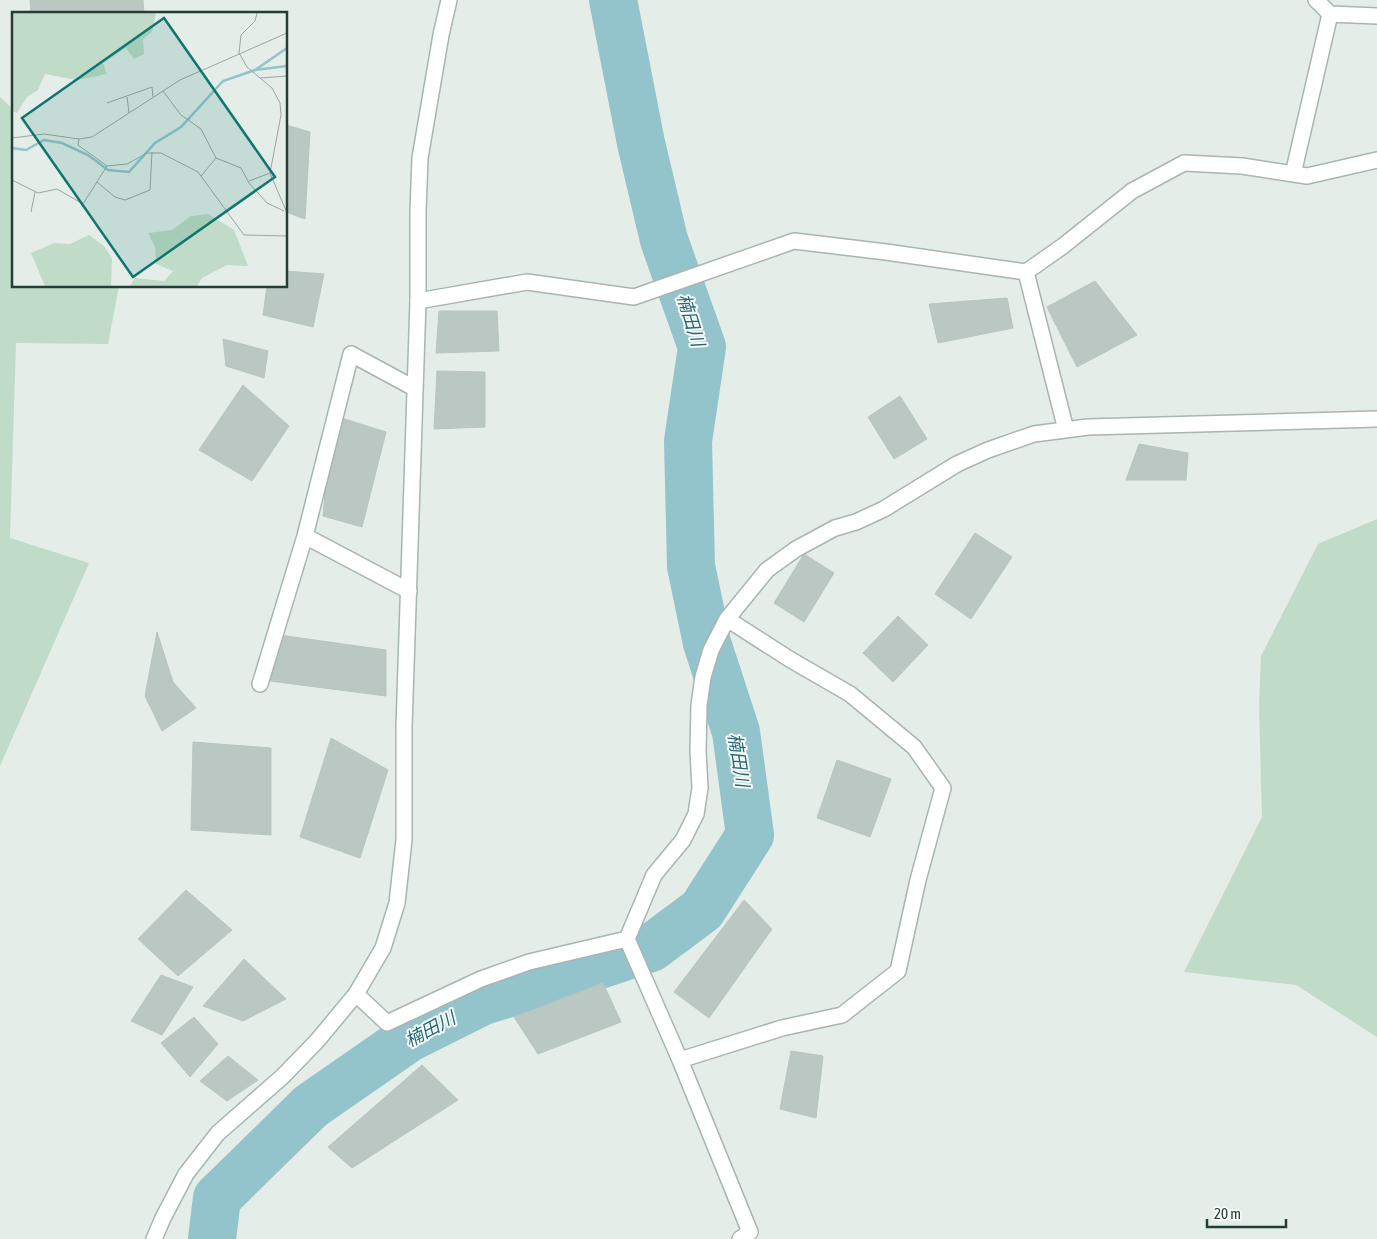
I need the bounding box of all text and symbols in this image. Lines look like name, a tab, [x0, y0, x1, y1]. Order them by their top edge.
inset map	[12, 12, 288, 288]
water label: 楠田川	[673, 291, 710, 351]
water label: 楠田川	[724, 732, 754, 790]
water label: 楠田川	[401, 1006, 461, 1051]
scale bar	[1207, 1196, 1286, 1228]
text: 20 m	[1214, 1205, 1241, 1222]

